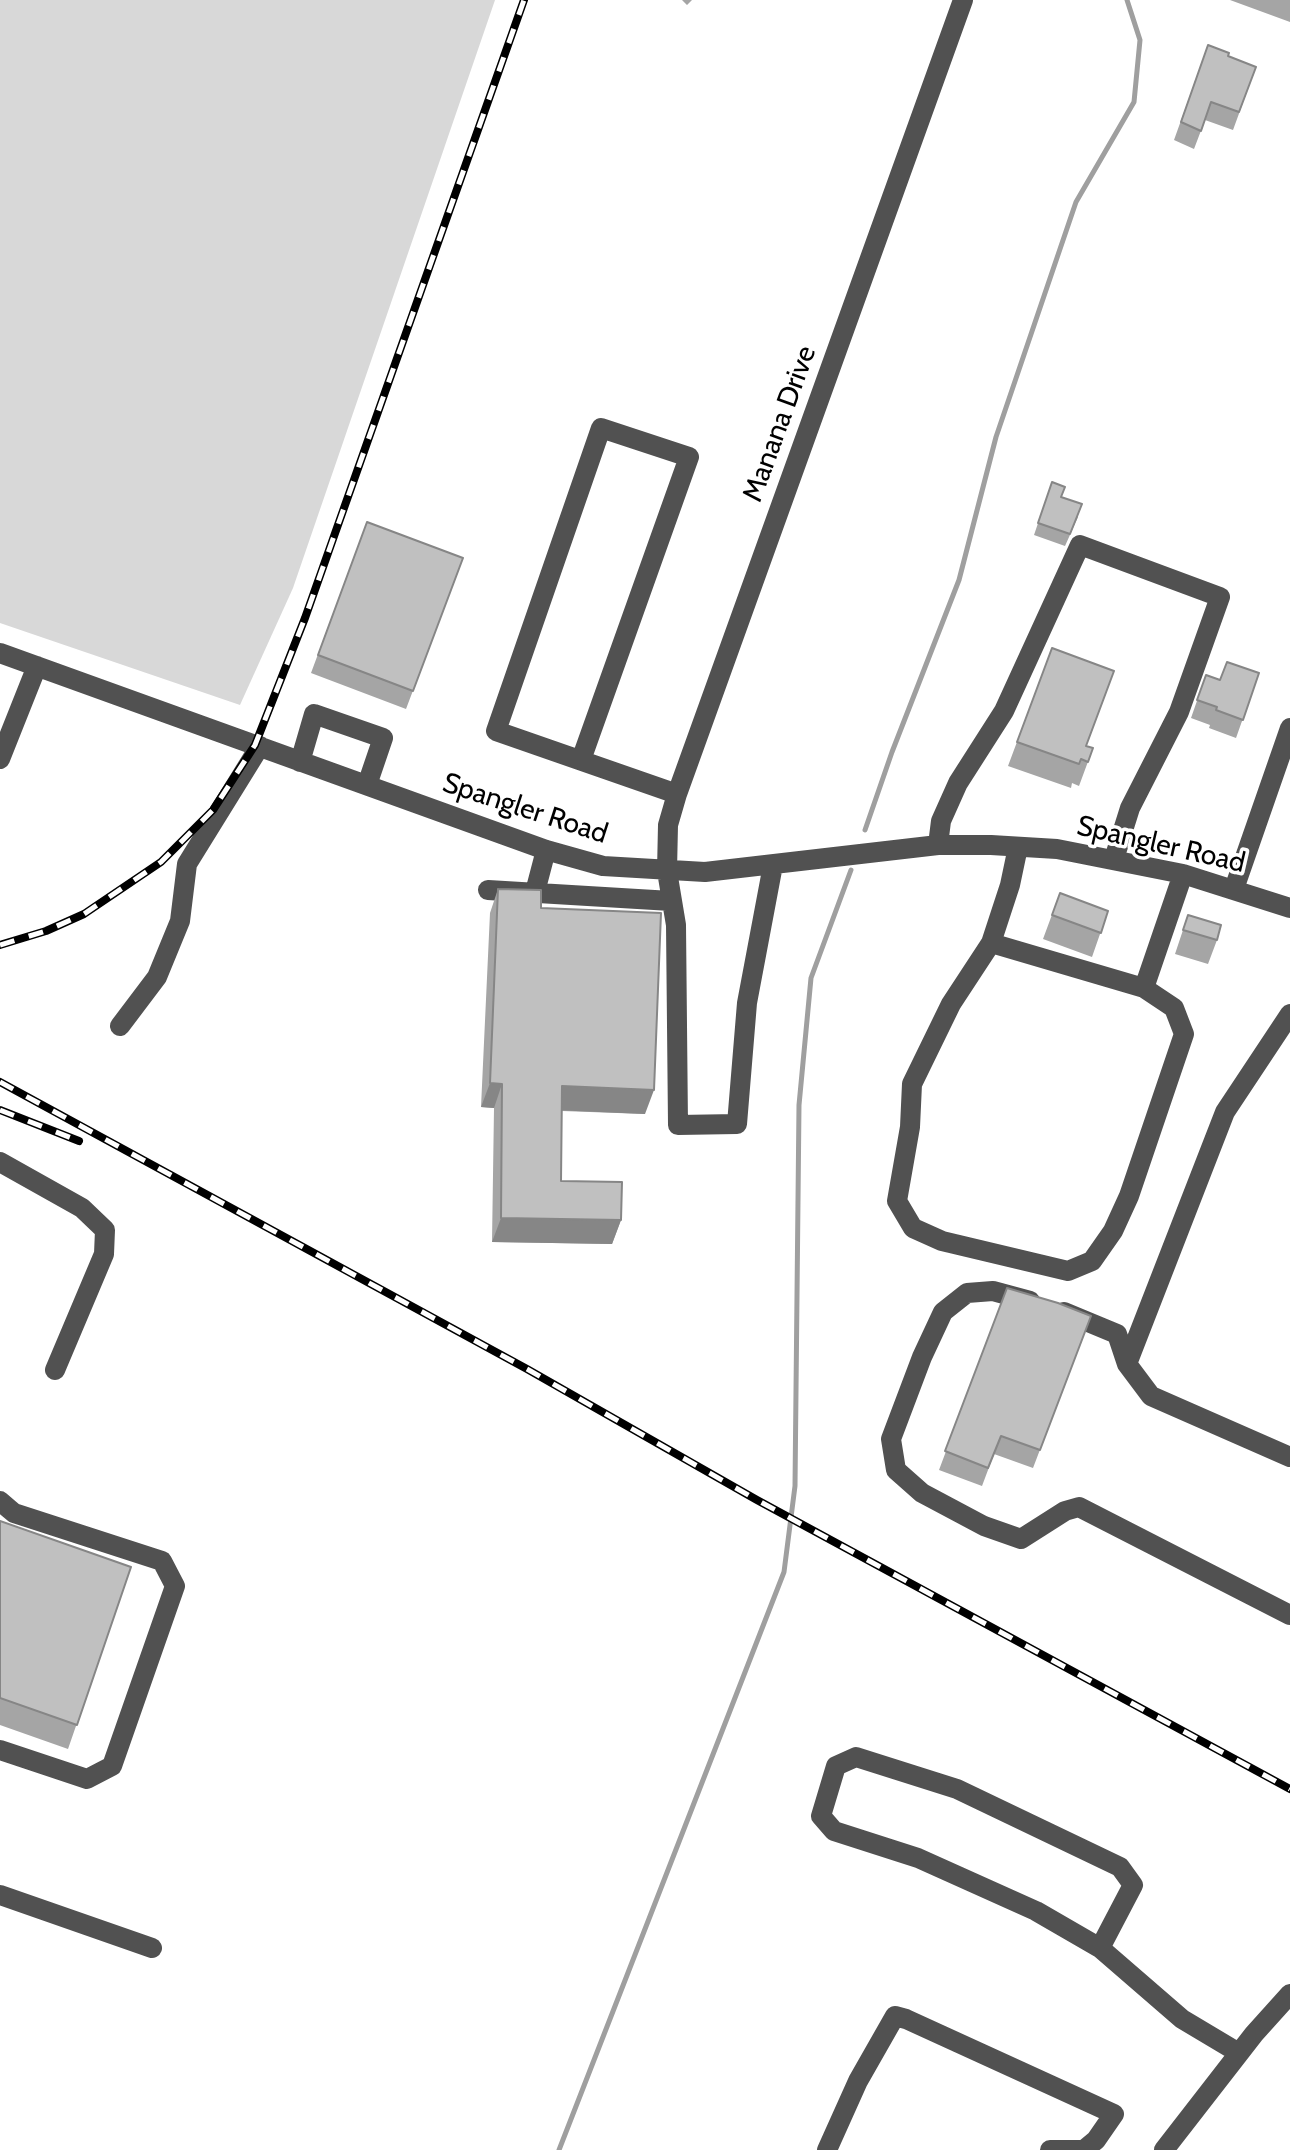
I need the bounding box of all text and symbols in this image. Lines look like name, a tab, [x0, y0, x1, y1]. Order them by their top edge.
street label: Manana Drive	[736, 342, 824, 506]
street label: Spangler Road	[438, 767, 612, 851]
street label: Spangler Road	[1074, 809, 1248, 881]

